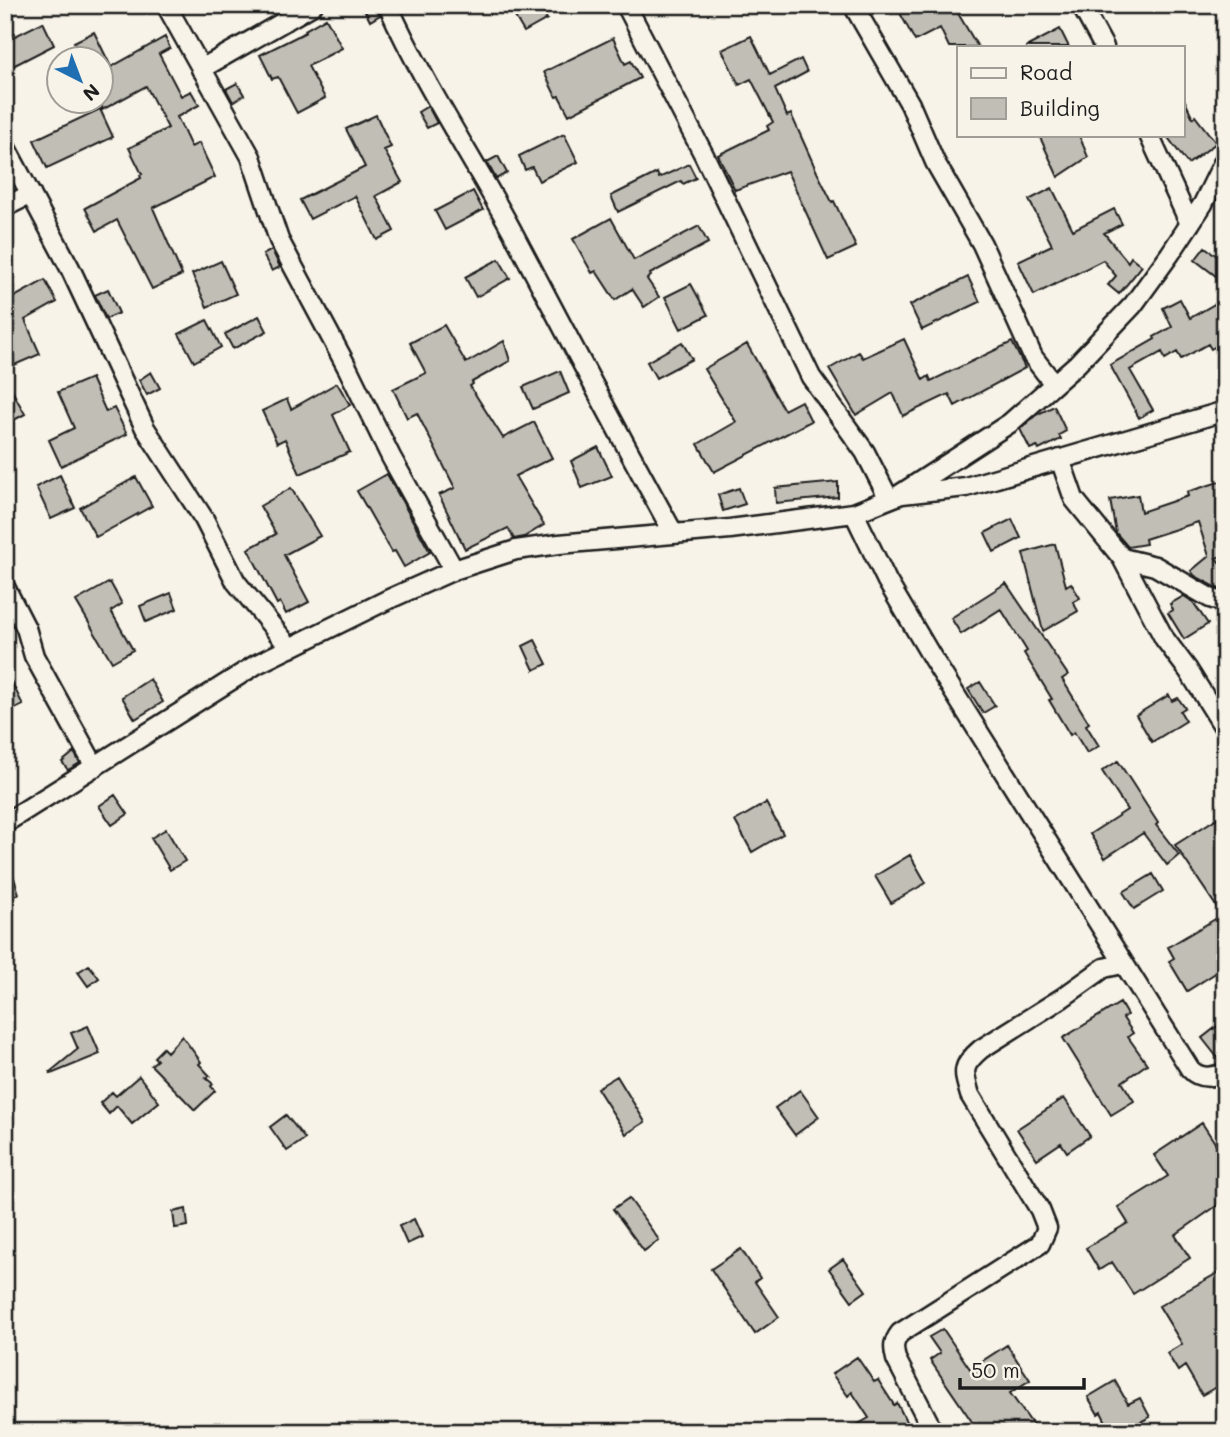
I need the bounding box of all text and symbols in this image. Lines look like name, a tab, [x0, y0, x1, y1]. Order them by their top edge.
north arrow	[46, 46, 116, 116]
legend	[957, 46, 1184, 136]
text: Road	[1020, 58, 1072, 85]
text: N	[78, 79, 105, 107]
text: Building	[1020, 94, 1100, 121]
scale bar	[960, 1346, 1085, 1390]
text: 50 m	[971, 1356, 1020, 1383]

